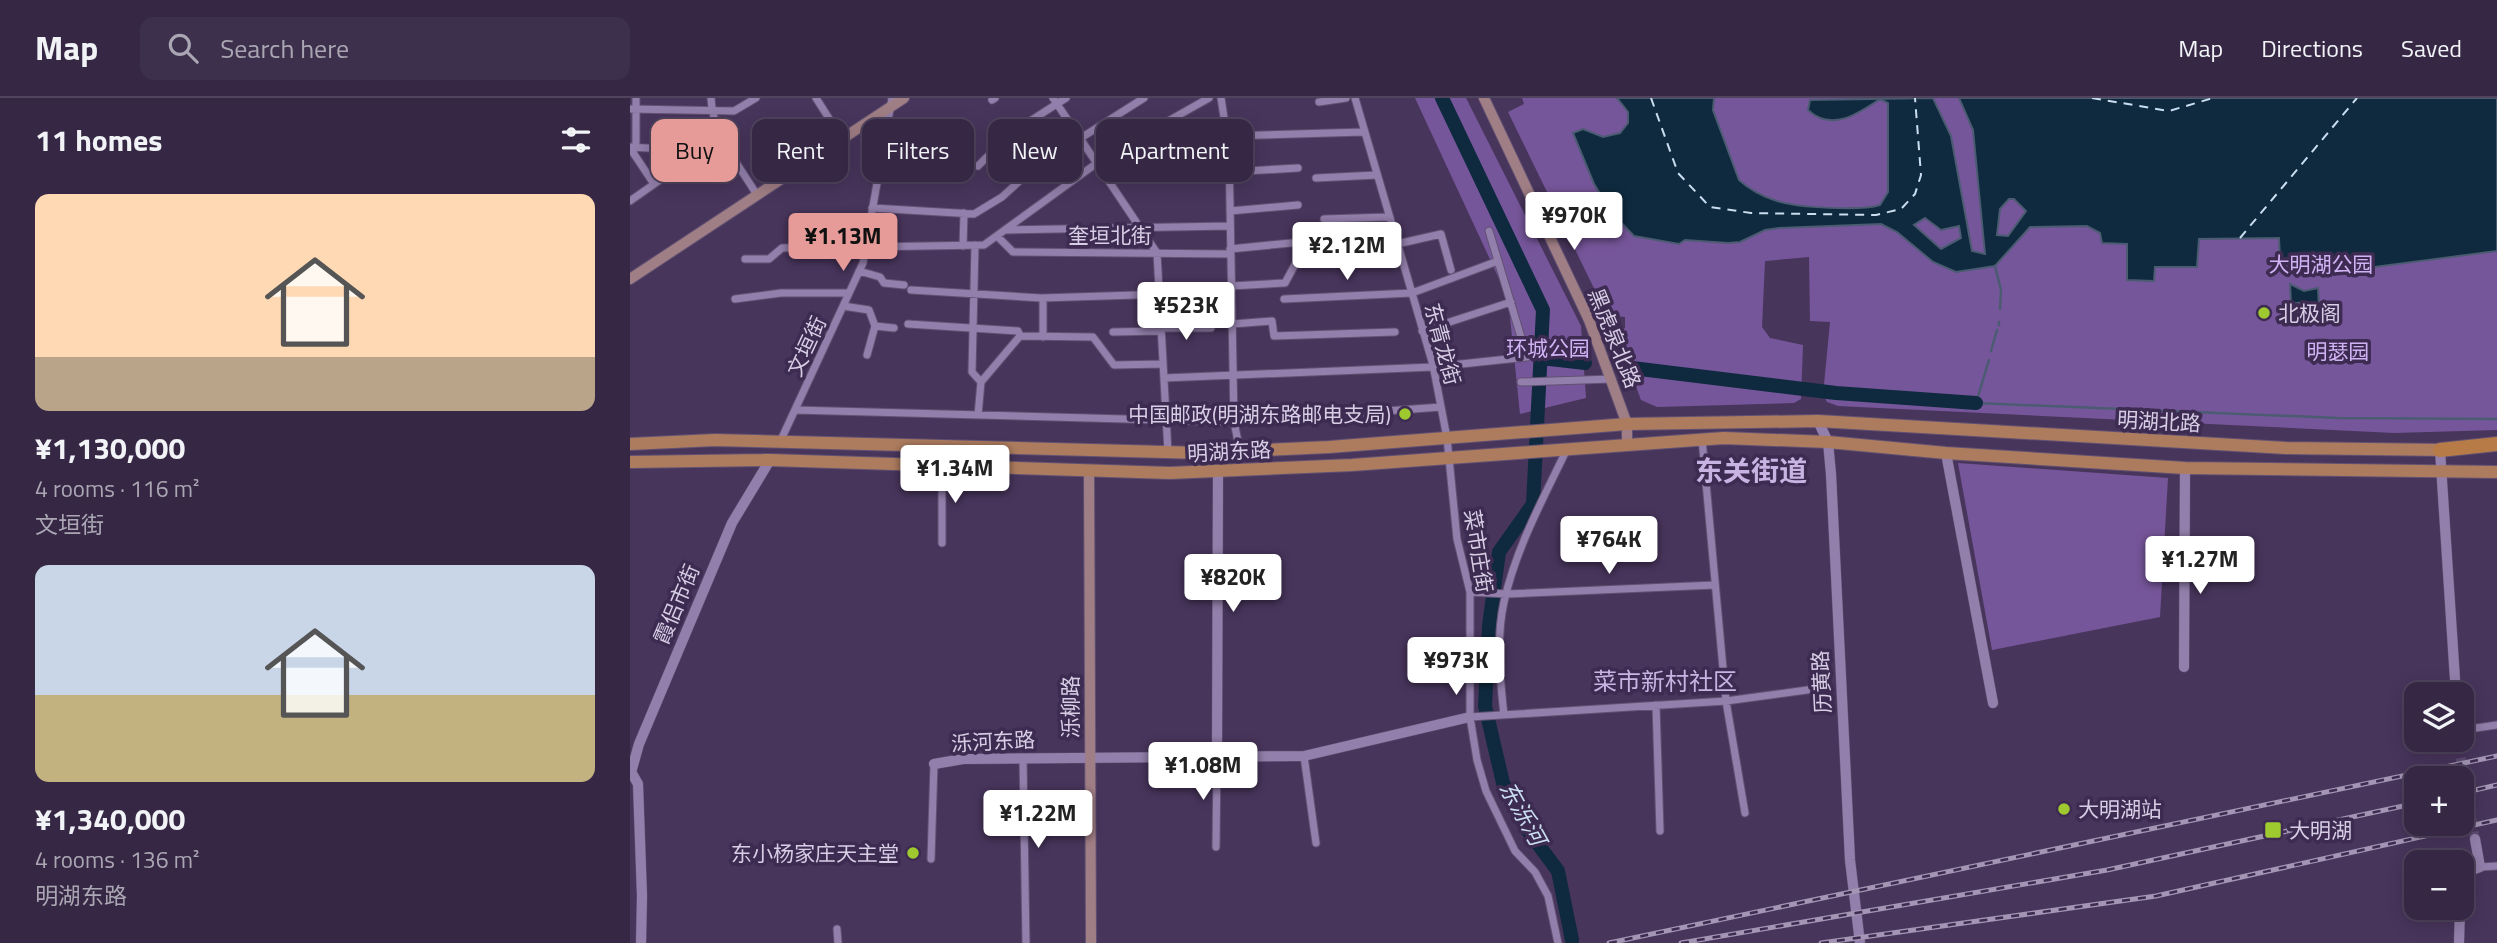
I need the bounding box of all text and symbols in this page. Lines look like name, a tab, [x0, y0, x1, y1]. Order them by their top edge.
search box	[140, 17, 630, 80]
text: Map	[35, 23, 98, 73]
icon: search	[164, 29, 202, 67]
text: Search here	[220, 29, 349, 68]
text: Map	[2178, 30, 2223, 66]
text: Directions	[2261, 30, 2363, 66]
text: Saved	[2401, 30, 2462, 66]
text: 11 homes	[35, 117, 162, 163]
chip: Buy	[651, 119, 738, 182]
chip: Rent	[752, 119, 848, 182]
chip: Filters	[862, 119, 974, 182]
chip: New	[988, 119, 1082, 182]
chip: Apartment	[1096, 119, 1253, 182]
icon: filters	[557, 121, 595, 159]
pin: ¥970K	[1525, 192, 1623, 252]
text: ¥970K	[1541, 197, 1607, 232]
pin: ¥1.13M	[786, 214, 900, 273]
text: ¥1.13M	[804, 218, 882, 253]
street label: 奎垣北街	[1068, 219, 1152, 251]
pin: ¥2.12M	[1290, 222, 1404, 282]
text: ¥2.12M	[1308, 227, 1386, 262]
icon: home	[252, 239, 378, 365]
park label: 大明湖公园	[2269, 248, 2374, 280]
pin: ¥523K	[1137, 282, 1235, 342]
street label: 黑虎泉北路	[1580, 283, 1650, 393]
text: ¥523K	[1153, 287, 1219, 322]
place label: 北极阁	[2278, 297, 2341, 329]
street label: 东青龙街	[1417, 299, 1469, 389]
marker: 北极阁	[2256, 305, 2272, 321]
street label: 文垣街	[778, 311, 834, 381]
park label: 环城公园	[1506, 332, 1590, 364]
park label: 明瑟园	[2307, 335, 2370, 367]
place label: 中国邮政(明湖东路邮电支局)	[1128, 398, 1391, 430]
street label: 明湖北路	[2116, 403, 2202, 439]
marker: 中国邮政(明湖东路邮电支局)	[1397, 406, 1413, 422]
text: ¥1,130,000	[35, 425, 185, 471]
street label: 明湖东路	[1186, 433, 1272, 469]
pin: ¥1.34M	[898, 446, 1012, 505]
district label: 东关街道	[1695, 449, 1807, 492]
text: ¥1.34M	[916, 450, 994, 485]
text: 4 rooms · 116 m²	[35, 471, 199, 506]
text: 文垣街	[35, 507, 104, 542]
street label: 菜市庄街	[1457, 507, 1501, 595]
pin: ¥764K	[1560, 517, 1658, 576]
text: ¥764K	[1576, 521, 1642, 556]
pin: ¥1.27M	[2143, 536, 2257, 596]
text: ¥1.27M	[2161, 541, 2239, 576]
pin: ¥820K	[1184, 554, 1282, 614]
street label: 霞侣市街	[645, 559, 707, 649]
text: ¥820K	[1200, 559, 1266, 594]
icon: home	[252, 610, 378, 736]
pin: ¥973K	[1407, 638, 1505, 697]
text: ¥973K	[1423, 642, 1489, 677]
street label: 历黄路	[1803, 650, 1839, 714]
district label: 菜市新村社区	[1593, 663, 1737, 699]
street label: 泺柳路	[1054, 676, 1086, 739]
map controls	[2404, 682, 2474, 920]
button: layers	[2404, 682, 2474, 752]
street label: 泺河东路	[950, 723, 1036, 759]
pin: ¥1.08M	[1146, 742, 1260, 802]
text: ¥1.08M	[1164, 747, 1242, 782]
button: +	[2404, 766, 2474, 836]
water label: 东泺河	[1491, 774, 1557, 855]
pin: ¥1.22M	[981, 790, 1095, 850]
place label: 大明湖站	[2078, 793, 2162, 825]
text: ¥1.22M	[999, 795, 1077, 830]
text: ¥1,340,000	[35, 796, 185, 842]
marker: 大明湖站	[2056, 801, 2072, 817]
place label: 大明湖	[2289, 814, 2352, 846]
marker: 大明湖	[2263, 820, 2283, 840]
place label: 东小杨家庄天主堂	[731, 837, 899, 869]
text: 4 rooms · 136 m²	[35, 842, 199, 877]
marker: 东小杨家庄天主堂	[905, 845, 921, 861]
button: −	[2404, 850, 2474, 920]
text: 明湖东路	[35, 878, 127, 913]

